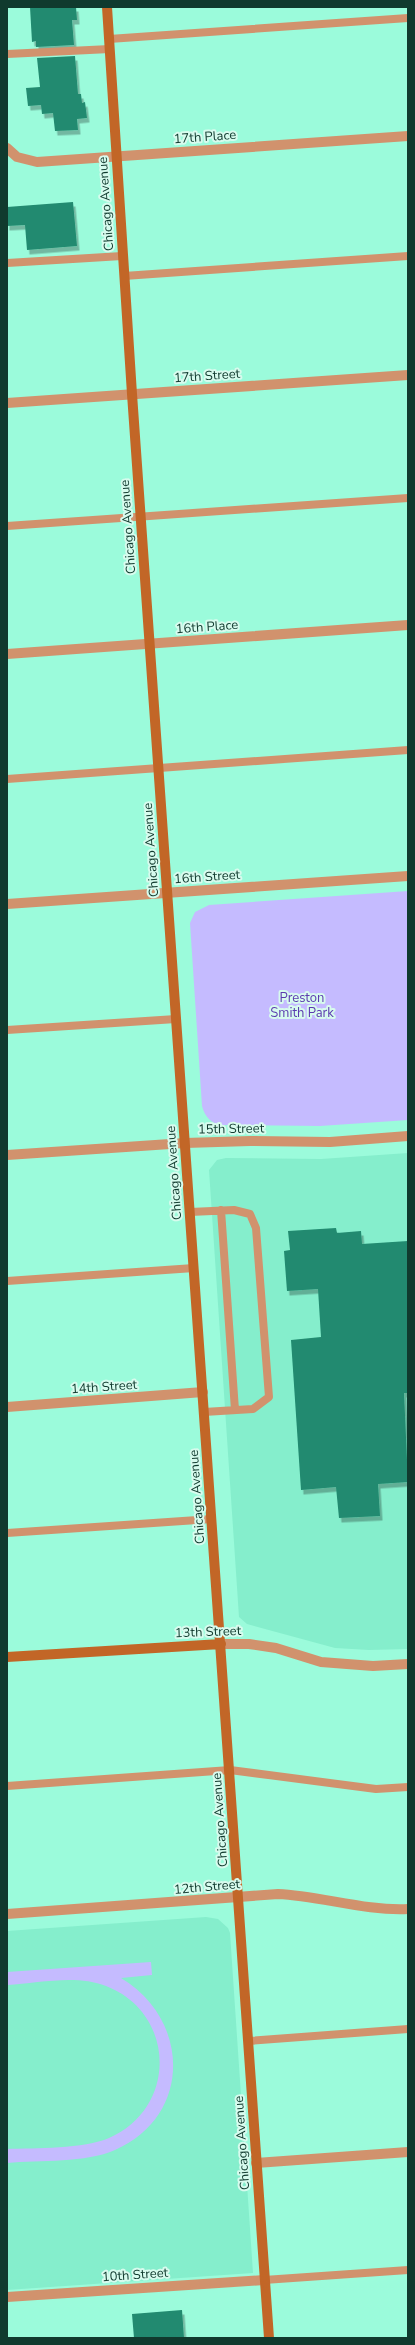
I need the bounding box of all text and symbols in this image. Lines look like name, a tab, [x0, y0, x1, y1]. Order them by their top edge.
street label: 17th Place	[173, 126, 237, 148]
street label: Chicago Avenue	[94, 156, 118, 252]
street label: 17th Street	[173, 365, 241, 387]
street label: Chicago Avenue	[116, 479, 140, 575]
street label: 16th Place	[175, 616, 239, 638]
street label: Chicago Avenue	[139, 802, 163, 898]
street label: 16th Street	[173, 866, 241, 888]
park label: Preston Smith Park	[270, 989, 334, 1022]
street label: 15th Street	[198, 1119, 265, 1139]
street label: Chicago Avenue	[162, 1125, 186, 1221]
street label: 14th Street	[70, 1376, 138, 1398]
street label: Chicago Avenue	[185, 1449, 209, 1545]
street label: 13th Street	[175, 1622, 242, 1642]
street label: Chicago Avenue	[208, 1772, 232, 1868]
street label: 12th Street	[173, 1875, 241, 1899]
street label: Chicago Avenue	[230, 2095, 254, 2191]
street label: 10th Street	[101, 2264, 169, 2286]

